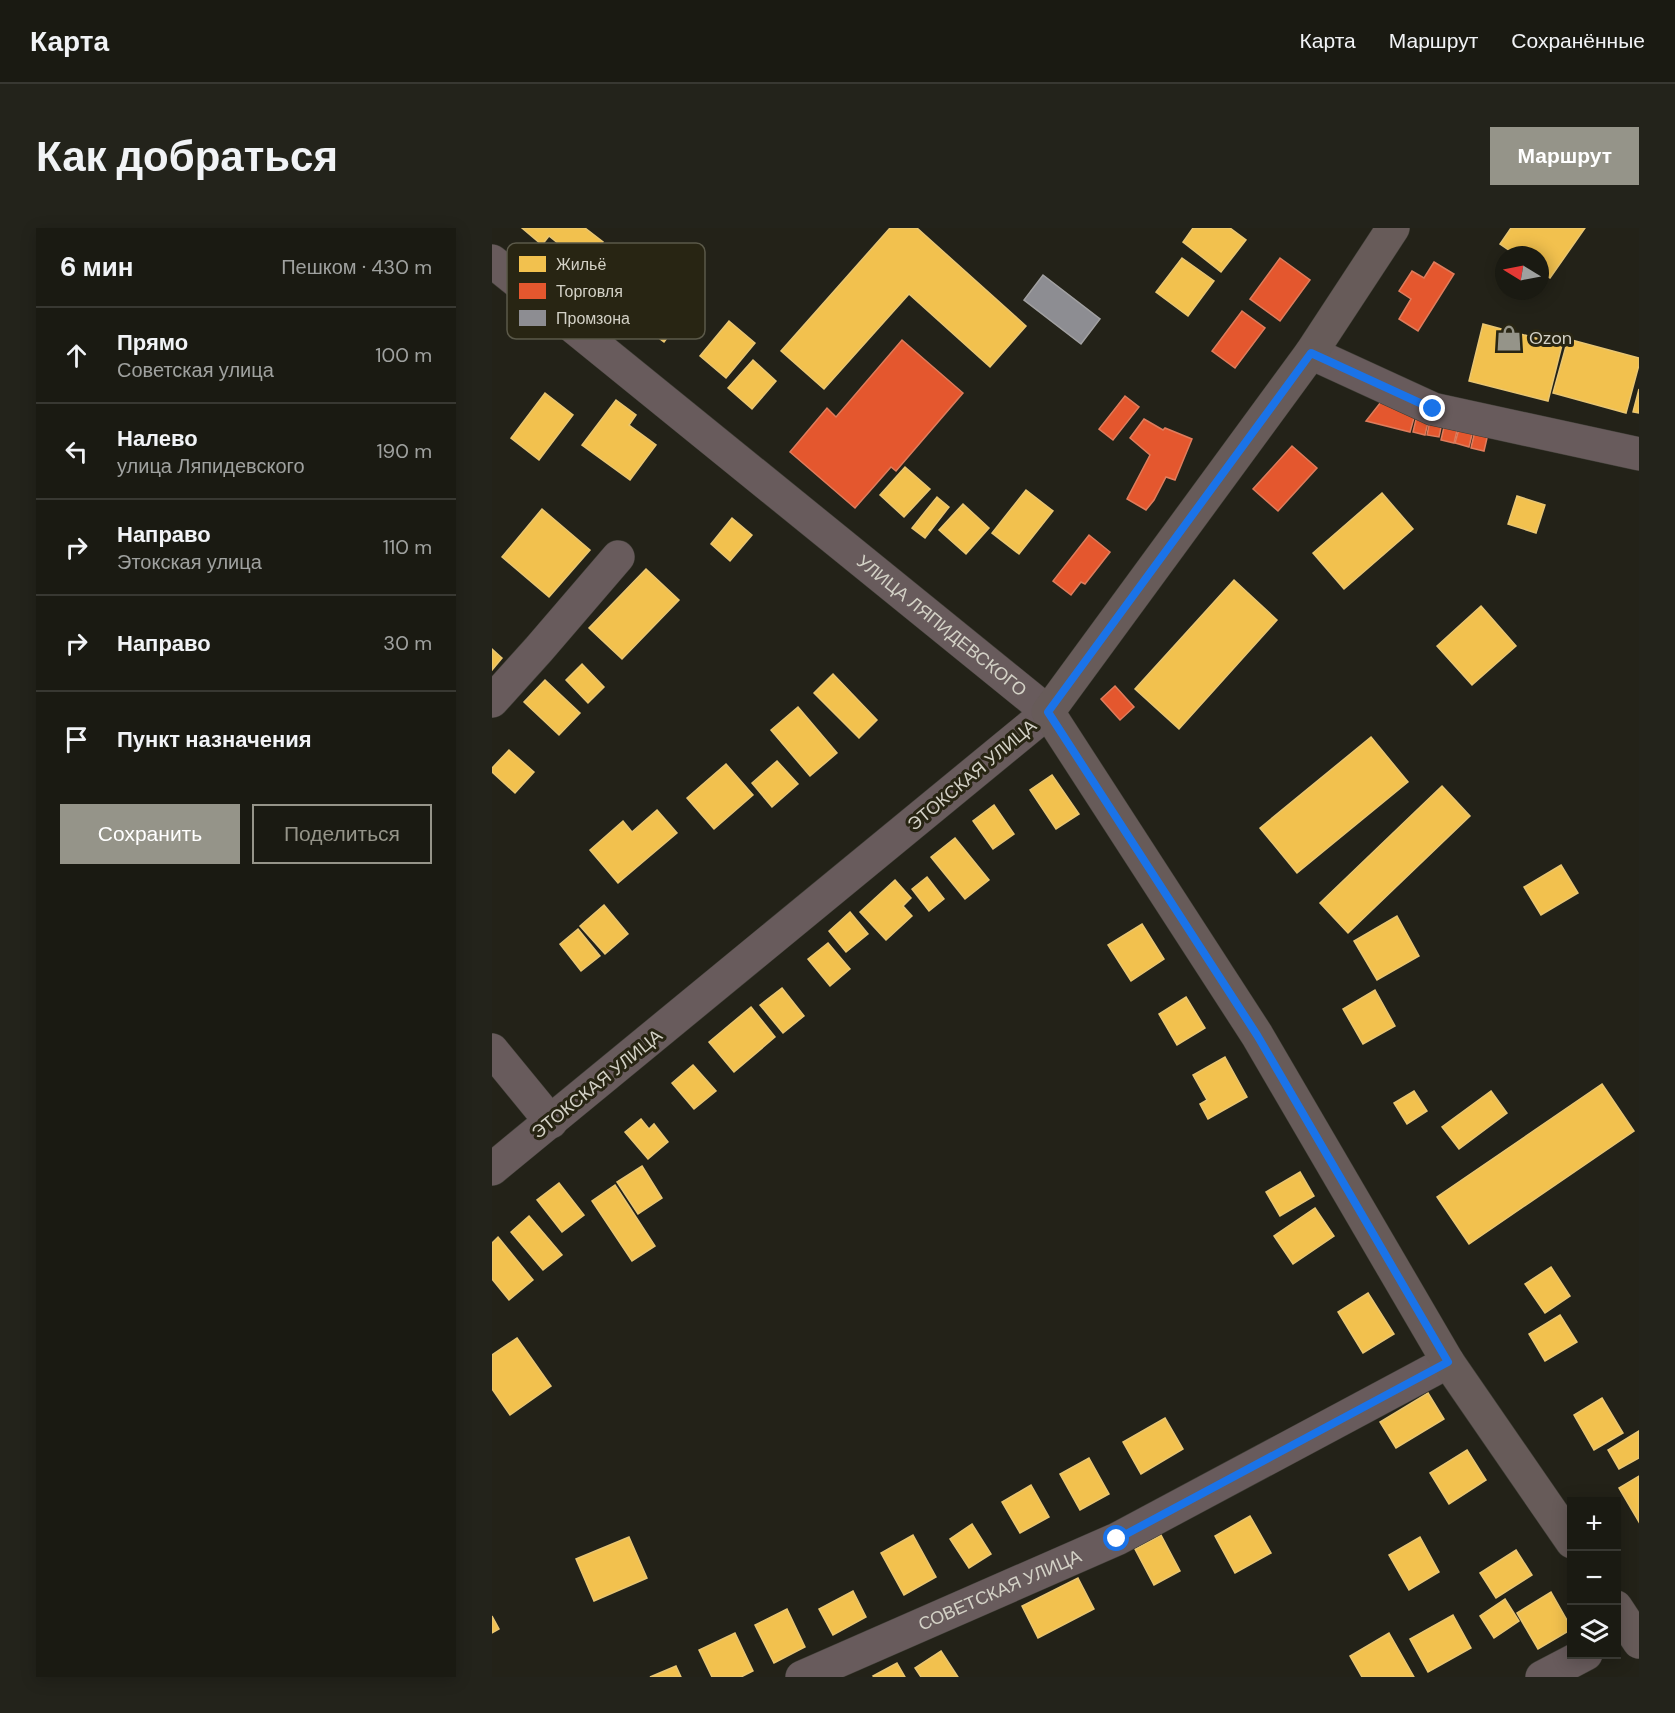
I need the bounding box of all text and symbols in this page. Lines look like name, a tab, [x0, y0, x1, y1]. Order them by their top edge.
text: Карта	[30, 23, 109, 60]
text: Карта	[1300, 27, 1356, 55]
text: Маршрут	[1389, 27, 1478, 55]
text: Сохранённые	[1511, 27, 1645, 55]
button: Маршрут	[1490, 127, 1639, 185]
text: Как добраться	[36, 129, 338, 184]
legend	[507, 243, 705, 339]
north arrow	[1495, 246, 1549, 300]
text: 6 мин	[60, 250, 134, 284]
text: Пешком · 430 m	[281, 254, 432, 280]
text: Жильё	[556, 254, 606, 275]
text: Торговля	[556, 281, 623, 302]
text: Промзона	[556, 308, 630, 329]
shop icon: Ozon	[1494, 323, 1524, 353]
place label: Ozon	[1529, 326, 1572, 350]
text: Прямо	[117, 328, 188, 357]
icon: ahead	[60, 339, 93, 372]
text: 100 m	[375, 342, 432, 368]
text: Советская улица	[117, 357, 274, 383]
route end	[1419, 395, 1445, 421]
text: Налево	[117, 424, 198, 453]
icon: left	[60, 435, 93, 468]
text: 190 m	[376, 438, 432, 464]
text: улица Ляпидевского	[117, 453, 305, 479]
text: Направо	[117, 520, 211, 549]
icon: right	[60, 531, 93, 564]
text: 110 m	[383, 534, 432, 560]
text: Этокская улица	[117, 549, 262, 575]
street label: УЛИЦА ЛЯПИДЕВСКОГО	[852, 550, 1032, 702]
icon: right	[60, 627, 93, 660]
text: Направо	[117, 629, 211, 658]
text: 30 m	[383, 630, 432, 656]
street label: ЭТОКСКАЯ УЛИЦА	[902, 714, 1042, 836]
icon: arrive	[60, 723, 93, 756]
text: Пункт назначения	[117, 725, 312, 754]
button: Сохранить	[60, 804, 240, 864]
button: Поделиться	[252, 804, 432, 864]
street label: ЭТОКСКАЯ УЛИЦА	[527, 1024, 667, 1144]
map controls	[1567, 1497, 1621, 1659]
button: +	[1567, 1497, 1621, 1551]
route start	[1103, 1525, 1129, 1551]
street label: СОВЕТСКАЯ УЛИЦА	[914, 1544, 1085, 1637]
button: −	[1567, 1551, 1621, 1605]
button: layers	[1567, 1605, 1621, 1659]

